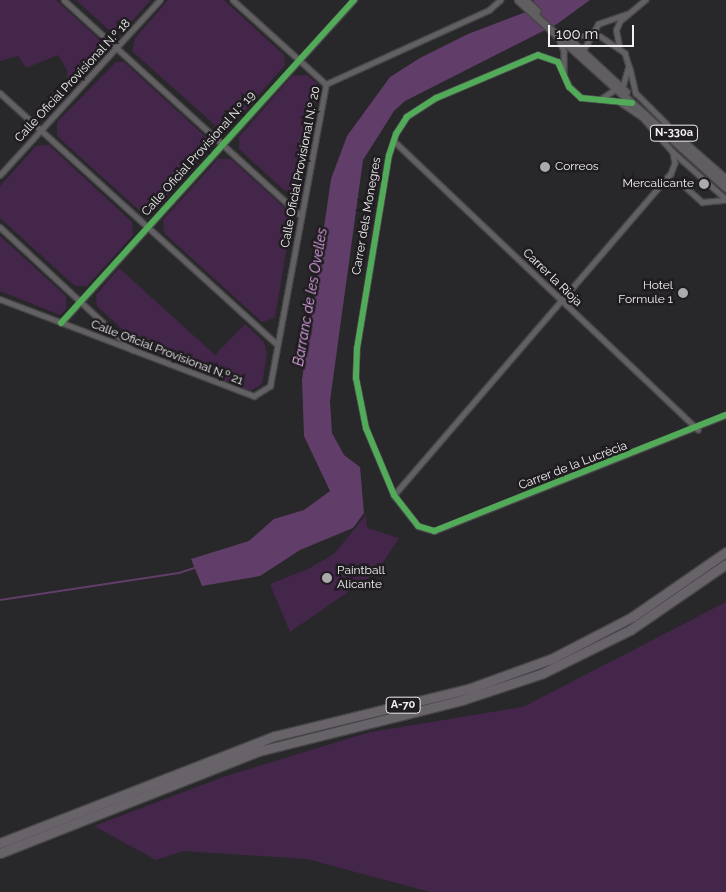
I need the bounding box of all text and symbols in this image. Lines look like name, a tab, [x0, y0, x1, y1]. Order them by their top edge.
scale bar	[551, 15, 637, 47]
street label: Calle Oficial Provisional N.º 18	[12, 16, 134, 146]
text: 100 m	[556, 25, 598, 43]
street label: Calle Oficial Provisional N.º 20	[278, 85, 324, 249]
street label: Calle Oficial Provisional N.º 19	[139, 88, 259, 220]
road number: N-330a	[649, 125, 699, 142]
street label: Carrer dels Monegres	[350, 156, 384, 276]
place label: Correos	[555, 160, 599, 174]
marker: Correos	[539, 161, 551, 173]
place label: Mercalicante	[622, 177, 694, 191]
marker: Mercalicante	[698, 178, 710, 190]
water label: Barranc de les Ovelles	[290, 227, 330, 367]
street label: Carrer la Rioja	[519, 246, 585, 310]
place label: Hotel Formule 1	[618, 279, 673, 307]
marker: Hotel Formule 1	[677, 287, 689, 299]
street label: Calle Oficial Provisional N.º 21	[88, 317, 246, 389]
street label: Carrer de la Lucrècia	[517, 439, 629, 493]
place label: Paintball Alicante	[337, 564, 385, 592]
marker: Paintball Alicante	[321, 572, 333, 584]
road number: A-70	[386, 696, 420, 714]

